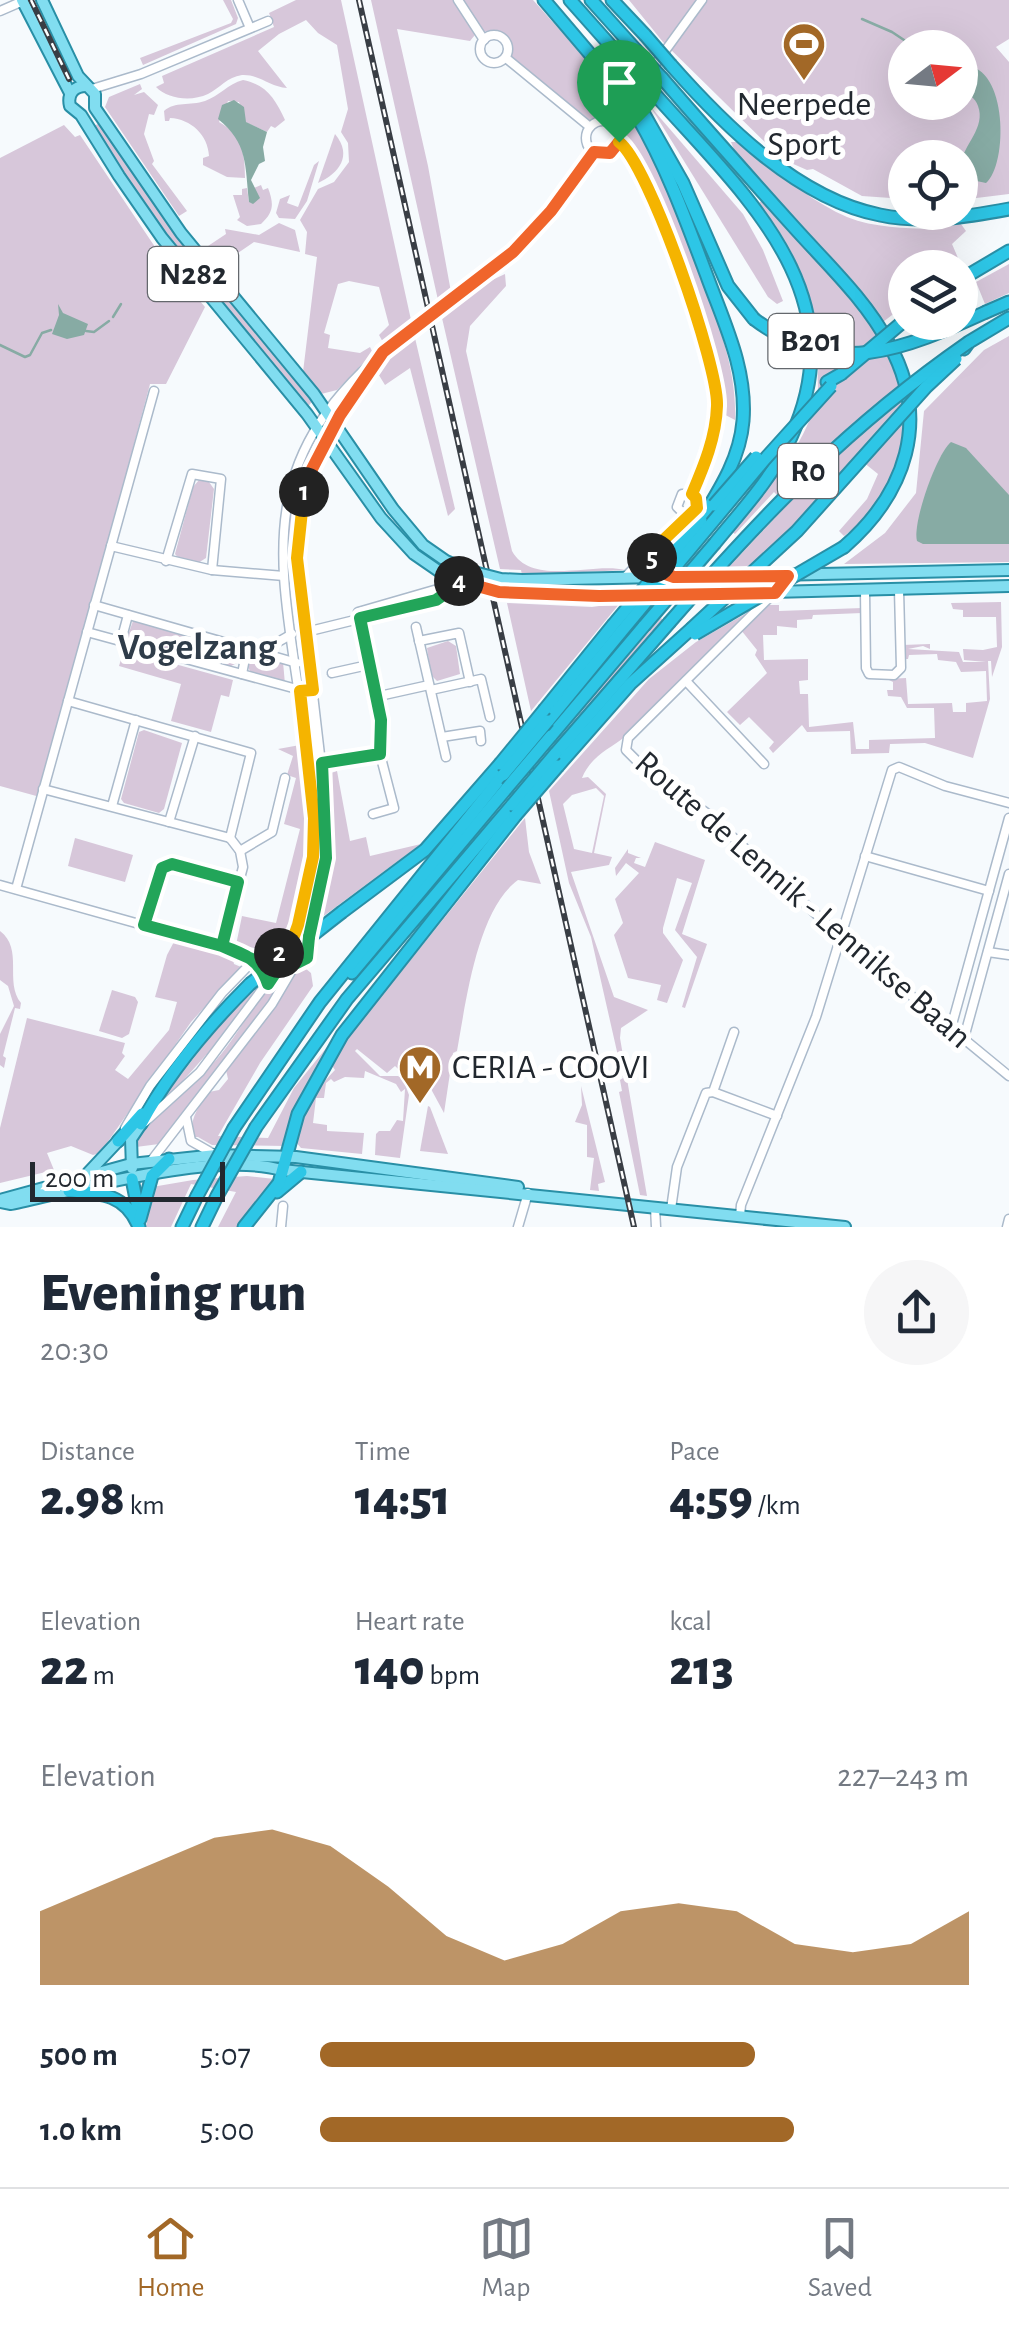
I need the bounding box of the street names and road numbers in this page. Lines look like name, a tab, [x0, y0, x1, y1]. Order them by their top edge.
road number: N282	[148, 247, 238, 301]
road number: B201	[768, 314, 854, 368]
road number: R0	[778, 444, 838, 498]
street label: Route de Lennik - Lennikse Baan	[628, 745, 978, 1055]

